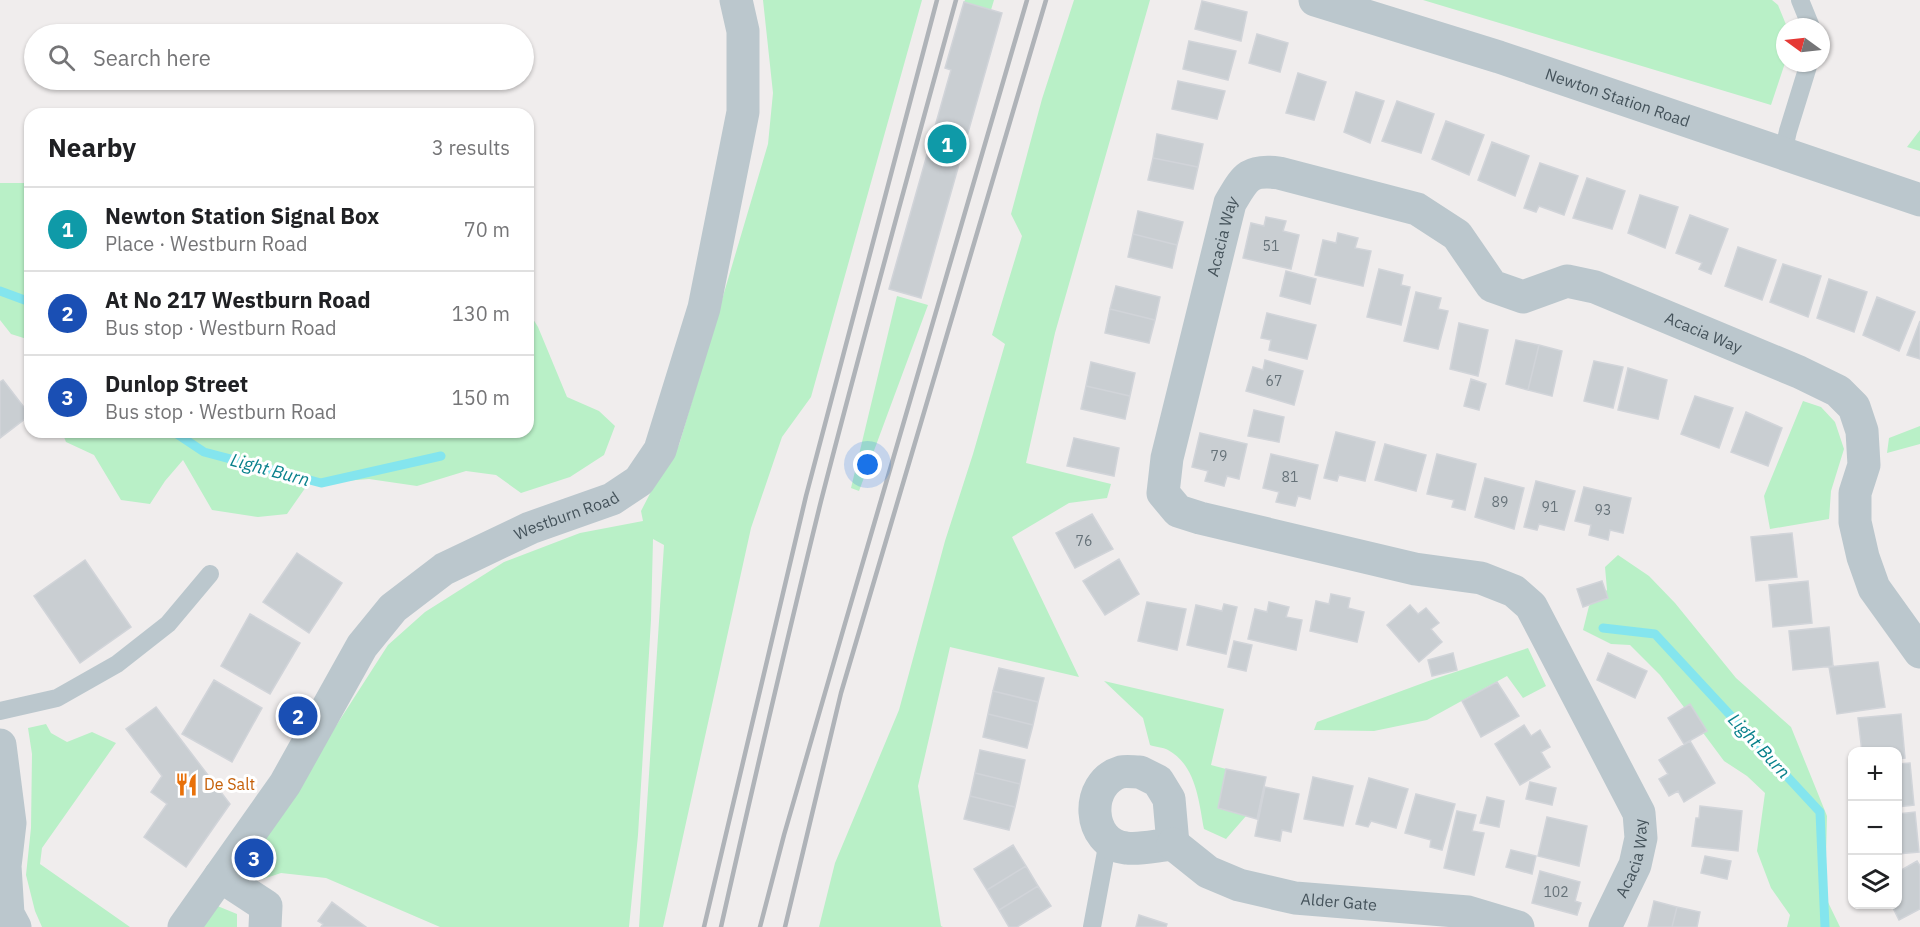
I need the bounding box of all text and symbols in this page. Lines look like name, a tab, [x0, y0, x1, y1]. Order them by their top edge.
north arrow	[1776, 18, 1830, 72]
search box	[24, 24, 534, 90]
icon: search	[45, 41, 78, 74]
text: Search here	[93, 43, 211, 72]
street label: Newton Station Road	[1543, 63, 1693, 131]
pin: 1	[928, 122, 966, 166]
text: Nearby	[48, 130, 136, 164]
text: 3 results	[432, 134, 510, 161]
street label: Acacia Way	[1202, 192, 1242, 278]
text: Newton Station Signal Box	[105, 201, 379, 230]
text: 1	[62, 216, 74, 243]
text: 70 m	[464, 216, 510, 243]
text: Place · Westburn Road	[105, 230, 308, 257]
house number: 51	[1263, 237, 1279, 255]
text: At No 217 Westburn Road	[105, 285, 371, 314]
text: 2	[62, 300, 74, 327]
text: 130 m	[452, 300, 510, 327]
street label: Acacia Way	[1662, 307, 1745, 357]
text: Bus stop · Westburn Road	[105, 314, 337, 341]
text: Dunlop Street	[105, 369, 248, 398]
house number: 67	[1266, 372, 1282, 390]
text: 3	[62, 384, 74, 411]
text: 150 m	[452, 384, 510, 411]
text: Bus stop · Westburn Road	[105, 398, 337, 425]
house number: 79	[1211, 447, 1227, 465]
water label: Light Burn	[228, 448, 312, 491]
your location	[853, 450, 882, 479]
house number: 81	[1282, 468, 1298, 486]
street label: Westburn Road	[511, 487, 623, 544]
house number: 89	[1492, 493, 1508, 511]
house number: 91	[1542, 498, 1558, 516]
house number: 93	[1595, 501, 1611, 519]
house number: 76	[1076, 532, 1092, 550]
pin: 2	[278, 694, 318, 738]
water label: Light Burn	[1723, 708, 1795, 783]
map controls	[1848, 747, 1902, 909]
button: +	[1848, 747, 1902, 801]
restaurant icon: De Salt	[173, 771, 199, 797]
place label: De Salt	[204, 774, 255, 794]
button: −	[1848, 801, 1902, 855]
street label: Acacia Way	[1611, 818, 1651, 901]
pin: 3	[234, 836, 274, 880]
button: layers	[1848, 855, 1902, 909]
house number: 102	[1543, 883, 1569, 901]
street label: Alder Gate	[1300, 889, 1378, 915]

